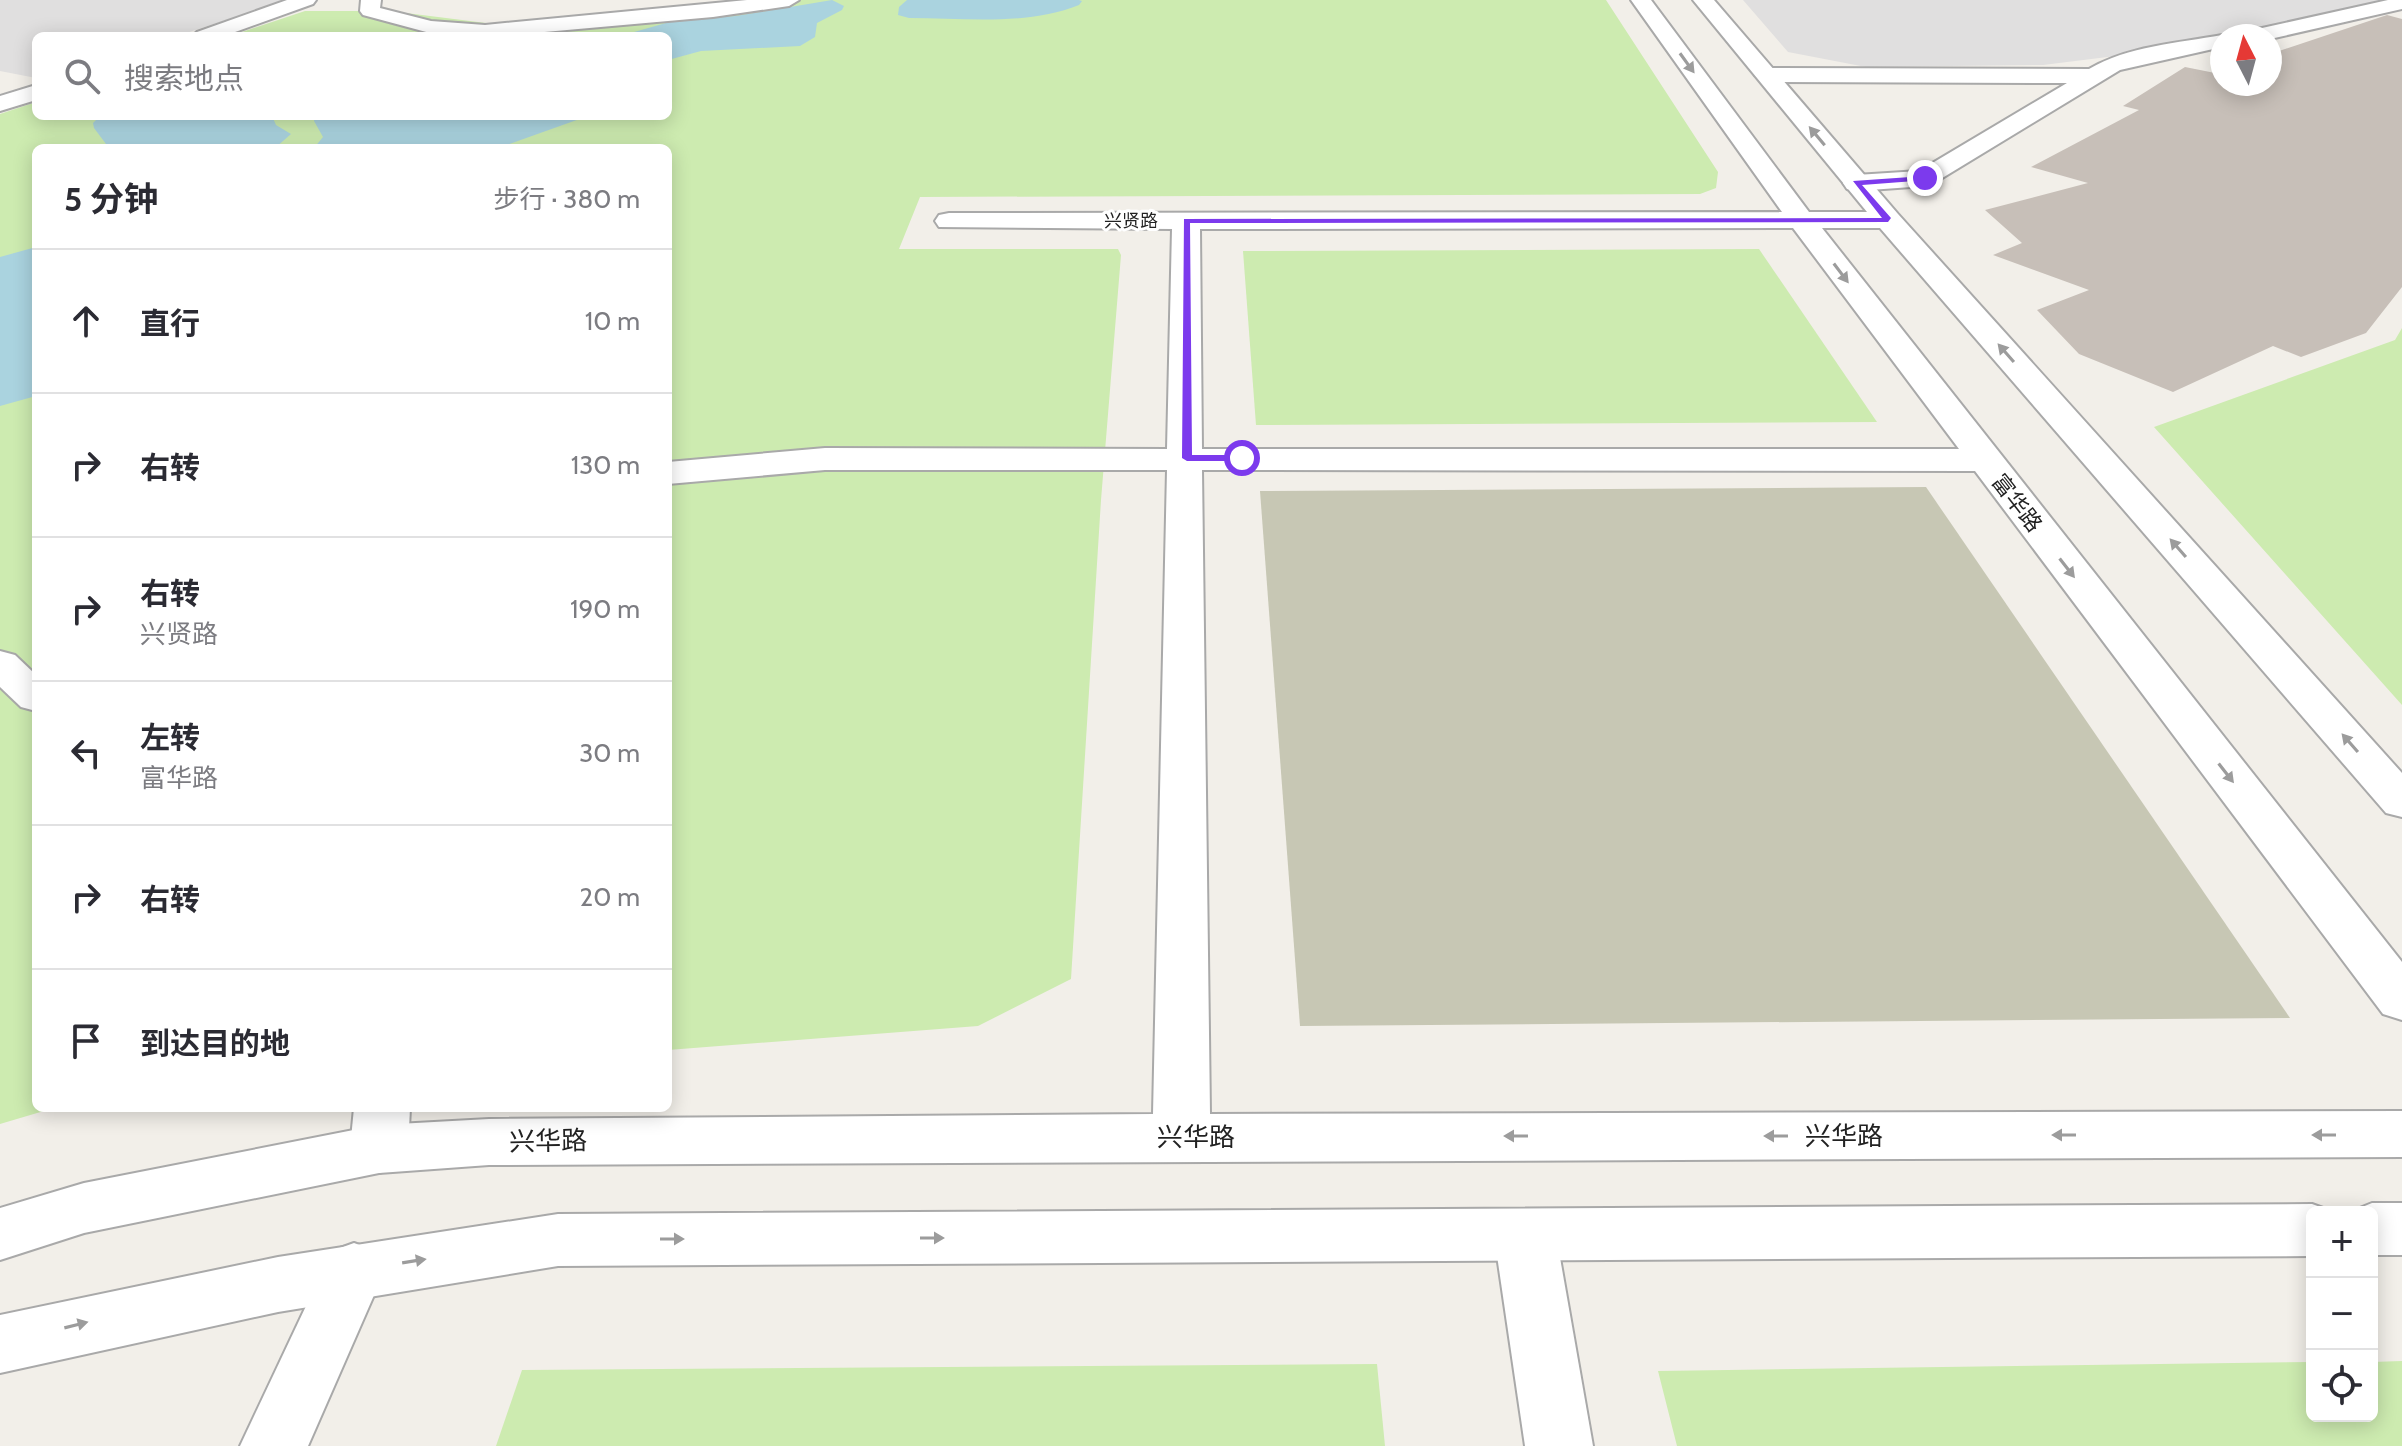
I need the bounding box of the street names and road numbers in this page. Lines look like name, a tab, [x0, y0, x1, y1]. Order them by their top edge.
street label: 兴贤路	[1104, 210, 1158, 232]
street label: 富华路	[1986, 469, 2048, 537]
street label: 兴华路	[1805, 1120, 1883, 1152]
street label: 兴华路	[1157, 1121, 1235, 1153]
street label: 兴华路	[509, 1124, 587, 1158]

